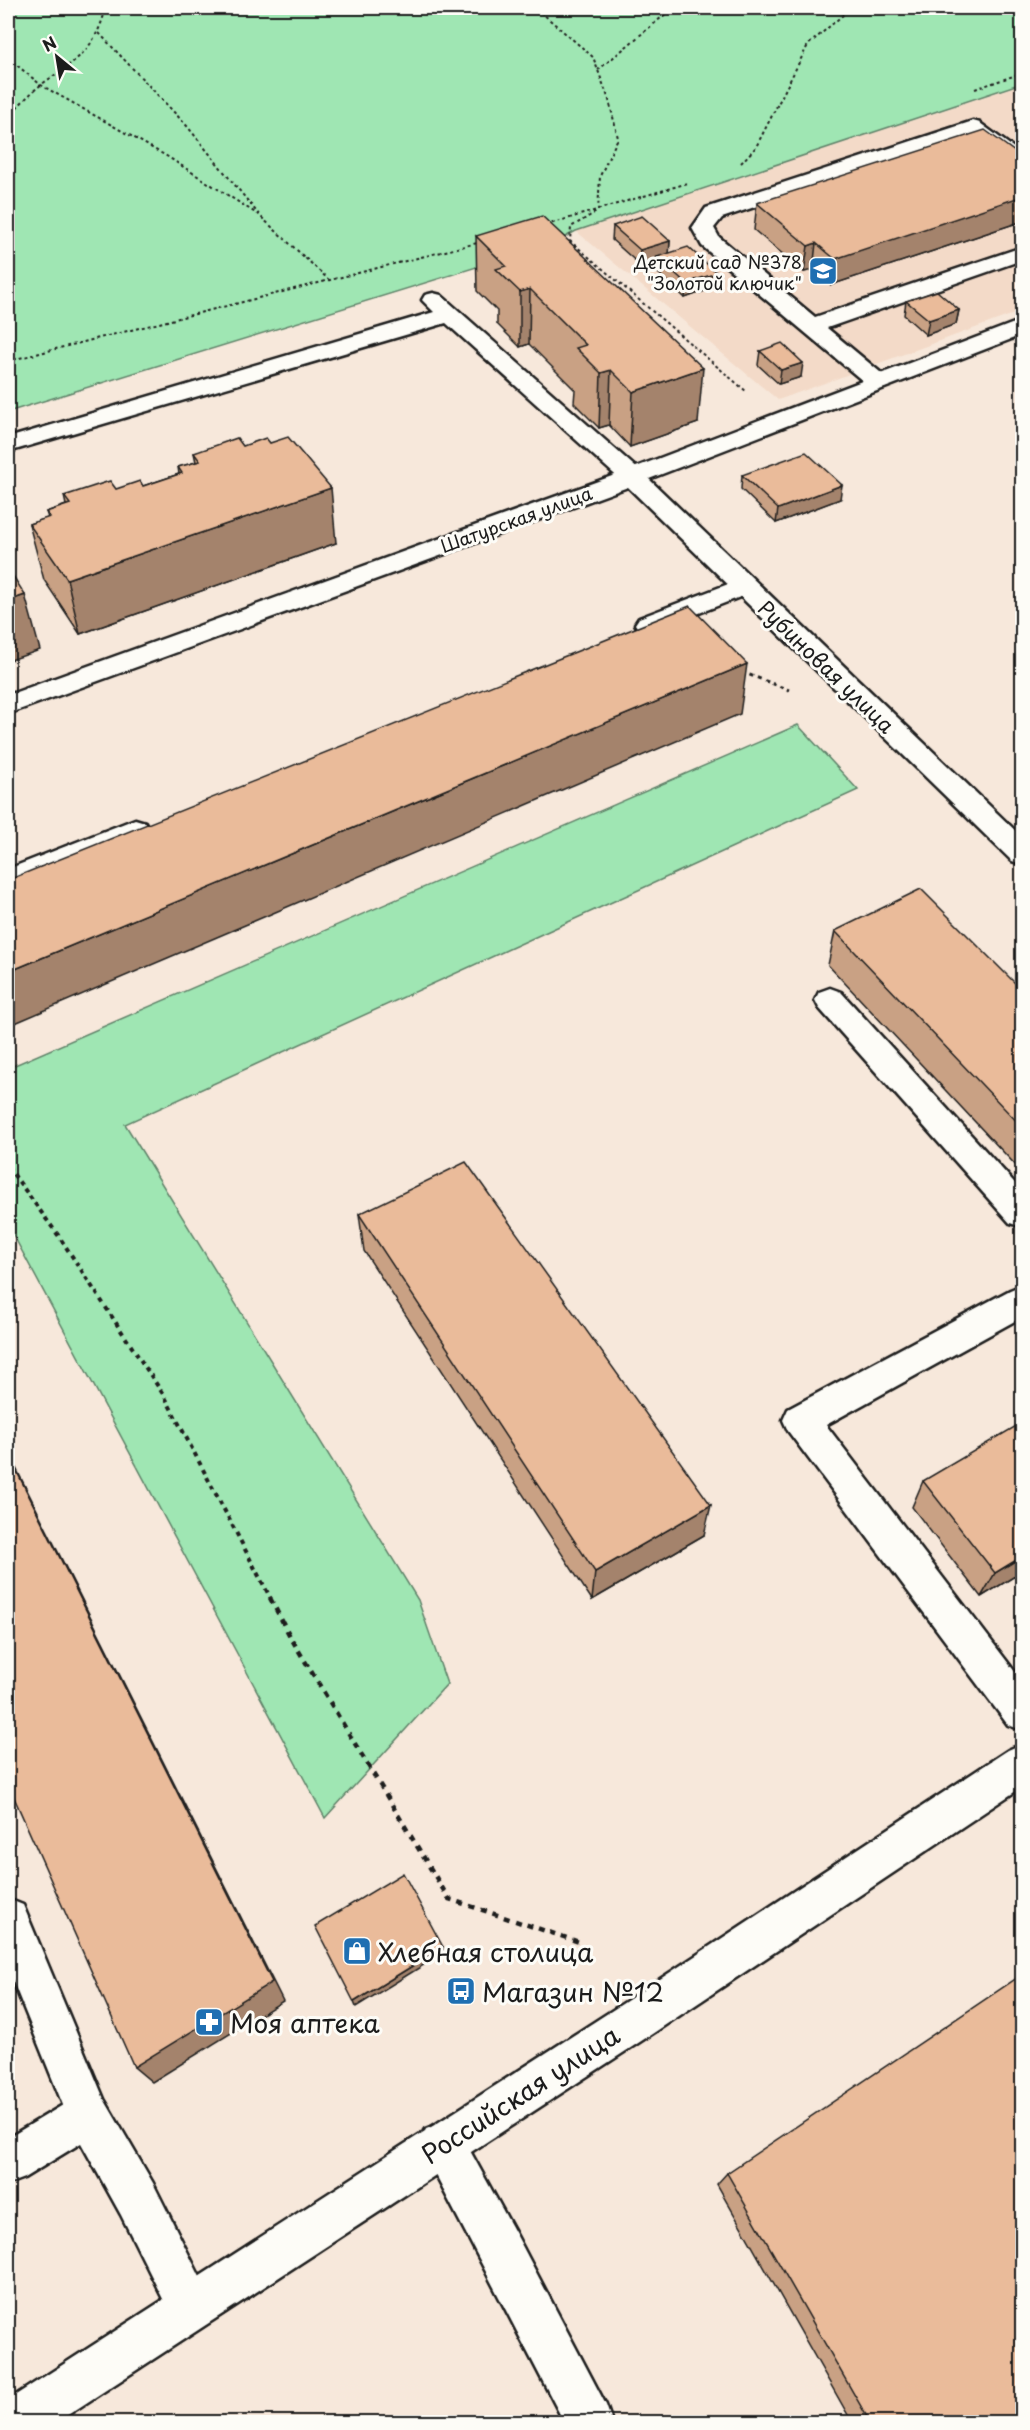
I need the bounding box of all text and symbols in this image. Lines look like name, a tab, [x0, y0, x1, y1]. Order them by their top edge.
north arrow	[27, 27, 87, 87]
text: N	[38, 30, 60, 57]
place label: Детский сад №378 "Золотой ключик"	[633, 248, 802, 296]
school or university icon: Детский сад №378 "Золотой ключик"	[807, 255, 839, 287]
street label: Шатурская улица	[436, 479, 596, 559]
street label: Рубиновая улица	[751, 592, 903, 740]
place label: Хлебная столица	[378, 1932, 594, 1971]
shop icon: Хлебная столица	[341, 1935, 373, 1967]
place label: Магазин №12	[482, 1972, 664, 2011]
bus stop icon: Магазин №12	[445, 1975, 477, 2007]
place label: Моя аптека	[230, 2003, 380, 2042]
pharmacy icon: Моя аптека	[193, 2006, 225, 2038]
street label: Российская улица	[413, 2015, 627, 2173]

